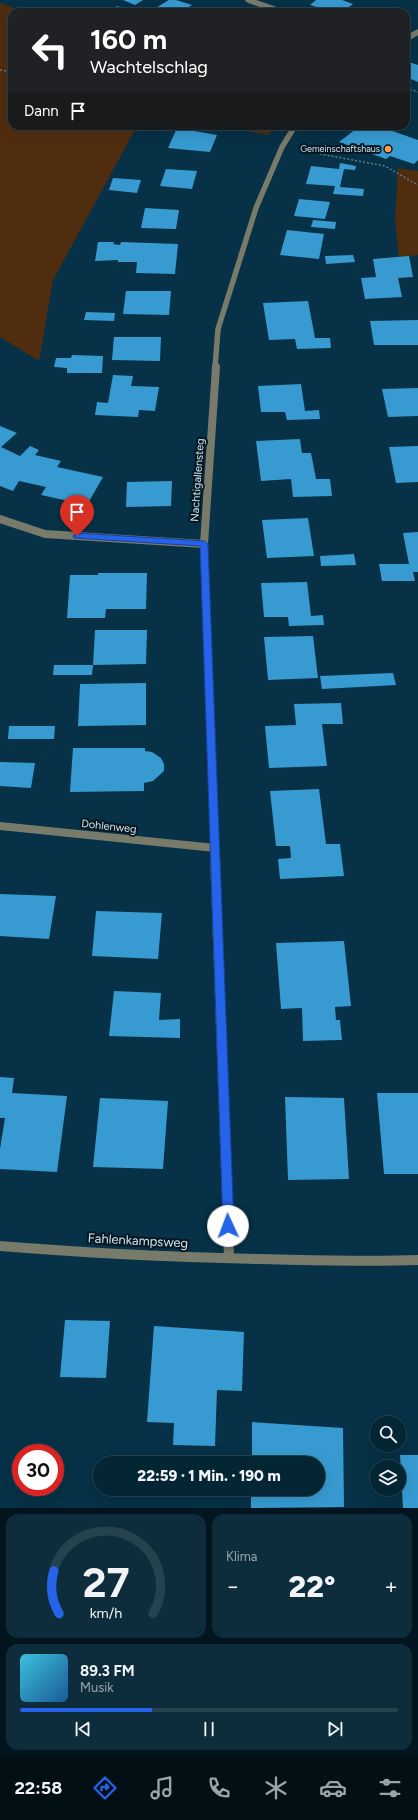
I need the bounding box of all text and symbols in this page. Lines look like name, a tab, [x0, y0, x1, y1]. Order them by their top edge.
text: 160 m	[90, 22, 167, 56]
icon: left	[24, 24, 76, 76]
text: Wachtelschlag	[90, 56, 208, 78]
icon: arrive	[67, 100, 89, 122]
text: Dann	[24, 102, 59, 120]
place label: Gemeinschaftshaus	[300, 143, 380, 154]
marker: Gemeinschaftshaus	[383, 144, 393, 154]
street label: Nachtigallensteg	[188, 438, 207, 522]
pin	[60, 495, 94, 536]
icon: arrive	[66, 501, 88, 523]
street label: Dohlenweg	[81, 817, 137, 836]
position arrow	[207, 1205, 249, 1247]
street label: Fahlenkampsweg	[87, 1230, 189, 1251]
map controls	[370, 1416, 406, 1496]
button: search	[370, 1416, 406, 1452]
speed limit sign: 30	[12, 1444, 64, 1496]
button: layers	[370, 1460, 406, 1496]
text: 22:59 · 1 Min. · 190 m	[137, 1467, 281, 1485]
text: Klima	[226, 1549, 258, 1564]
text: 27	[82, 1557, 130, 1607]
text: 22°	[289, 1568, 335, 1605]
text: −	[226, 1573, 240, 1600]
text: +	[384, 1573, 398, 1600]
text: km/h	[90, 1604, 122, 1622]
text: 89.3 FM	[80, 1662, 135, 1680]
text: Musik	[80, 1680, 114, 1695]
icon: previous	[72, 1718, 94, 1740]
icon: pause	[198, 1718, 220, 1740]
icon: next	[324, 1718, 346, 1740]
icon: directions	[91, 1774, 119, 1802]
icon: music	[148, 1774, 176, 1802]
icon: phone	[205, 1774, 233, 1802]
icon: climate	[262, 1774, 290, 1802]
icon: car	[319, 1774, 347, 1802]
icon: filters	[376, 1774, 404, 1802]
text: 22:58	[14, 1777, 62, 1799]

